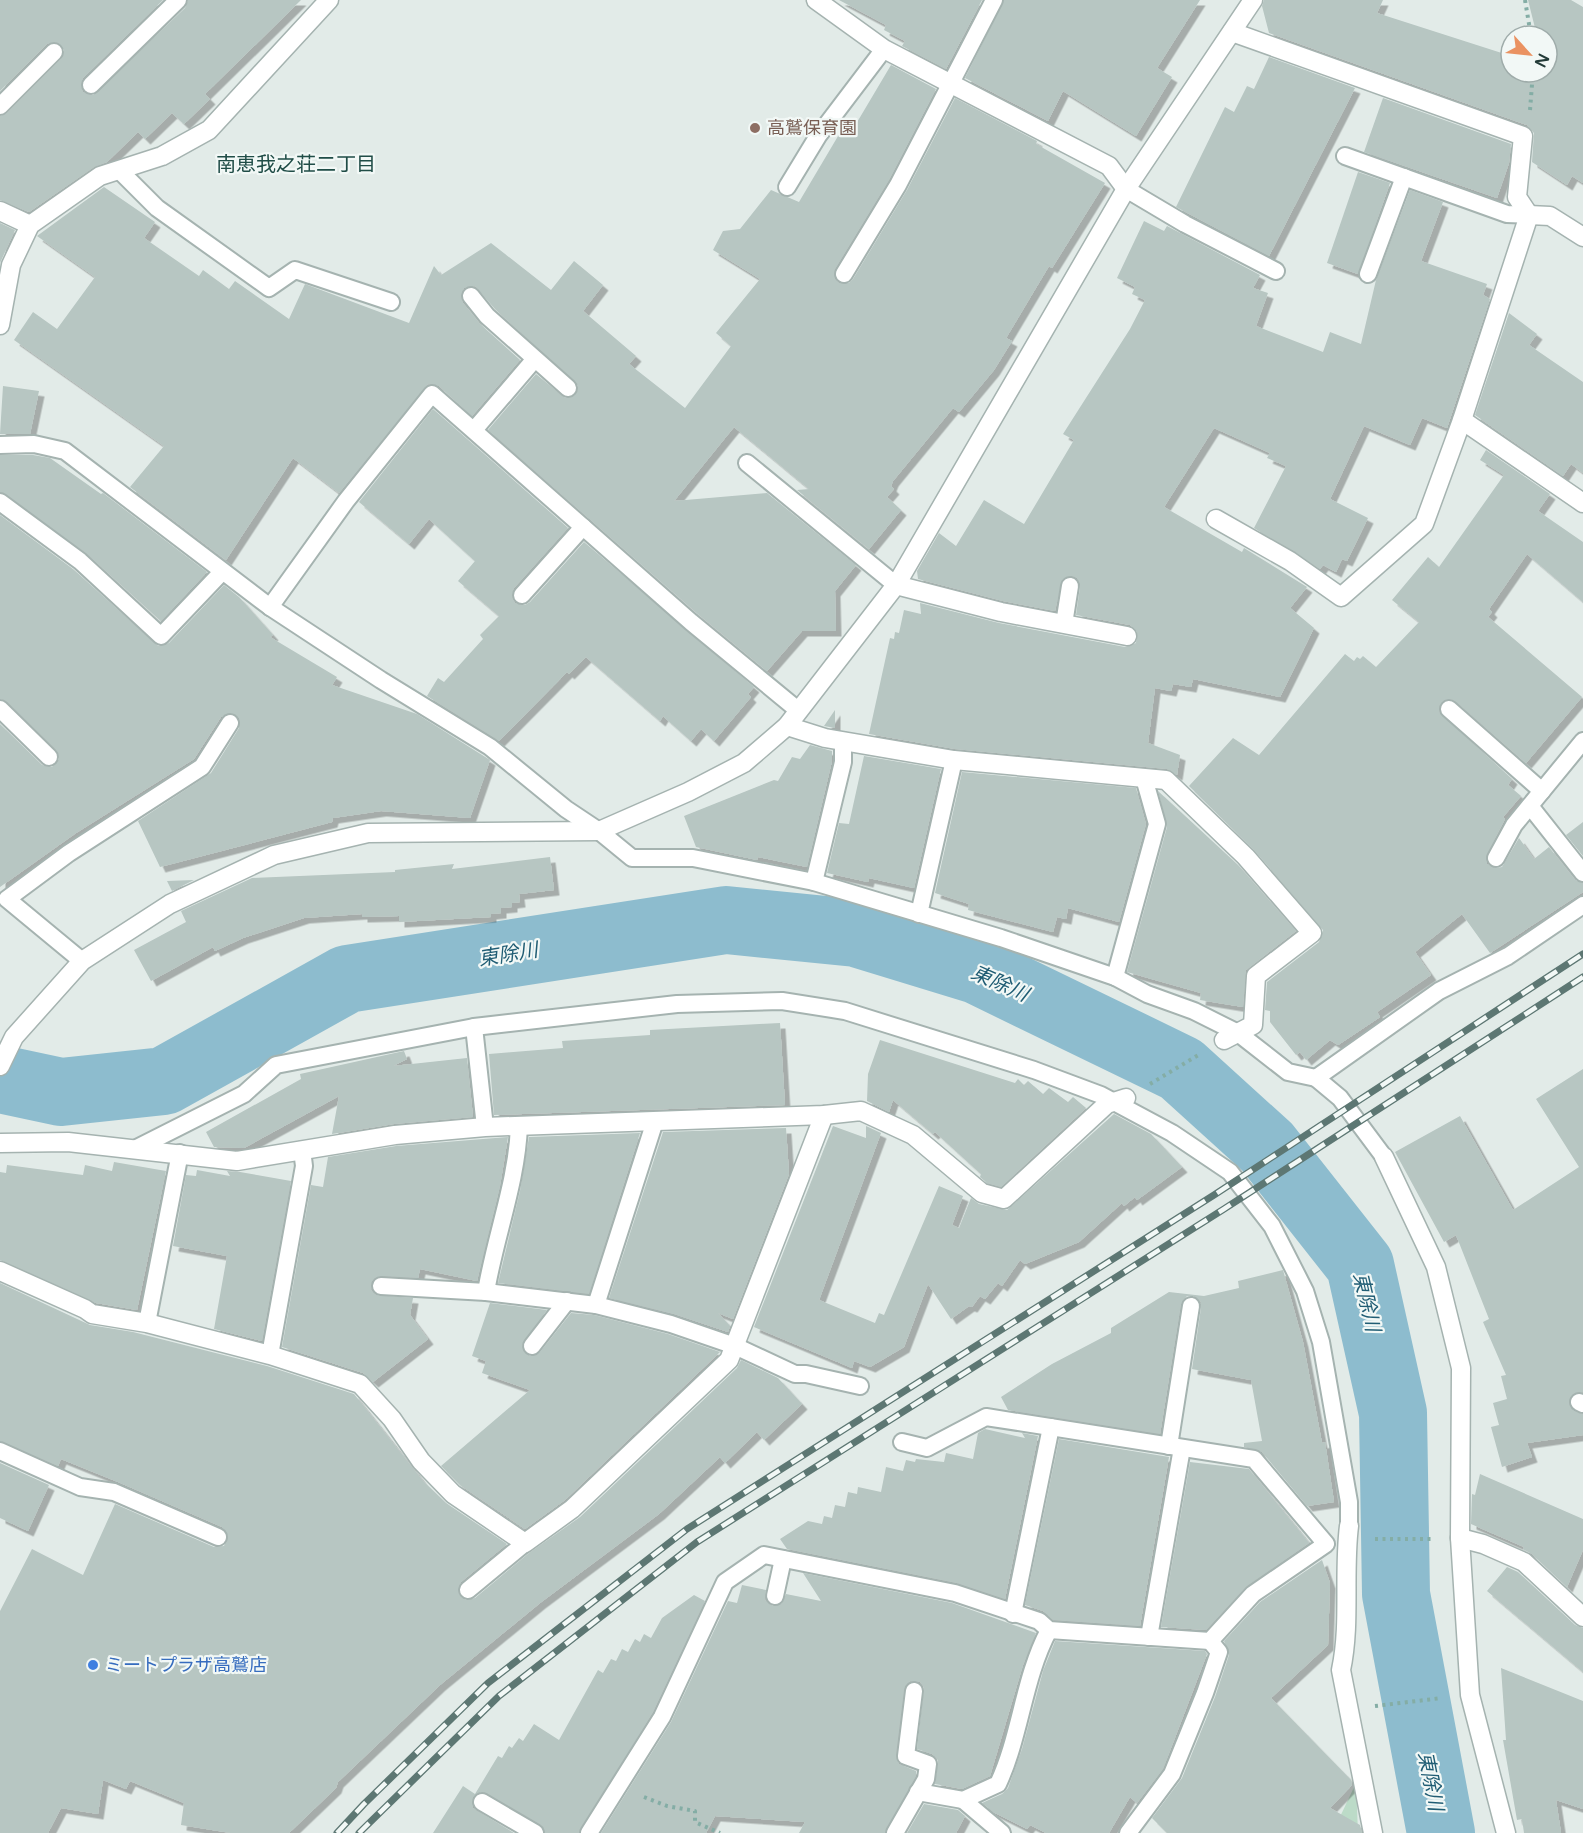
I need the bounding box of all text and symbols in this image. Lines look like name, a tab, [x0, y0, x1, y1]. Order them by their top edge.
north arrow	[1499, 24, 1559, 84]
text: N	[1530, 50, 1553, 71]
place label: 高鷲保育園	[767, 117, 857, 139]
marker: 高鷲保育園	[748, 121, 762, 135]
district label: 南恵我之荘二丁目	[216, 153, 376, 177]
water label: 東除川	[477, 938, 542, 972]
water label: 東除川	[967, 961, 1034, 1008]
water label: 東除川	[1348, 1270, 1385, 1336]
place label: ミートプラザ高鷲店	[105, 1654, 267, 1676]
marker: ミートプラザ高鷲店	[86, 1658, 100, 1672]
water label: 東除川	[1413, 1749, 1448, 1815]

